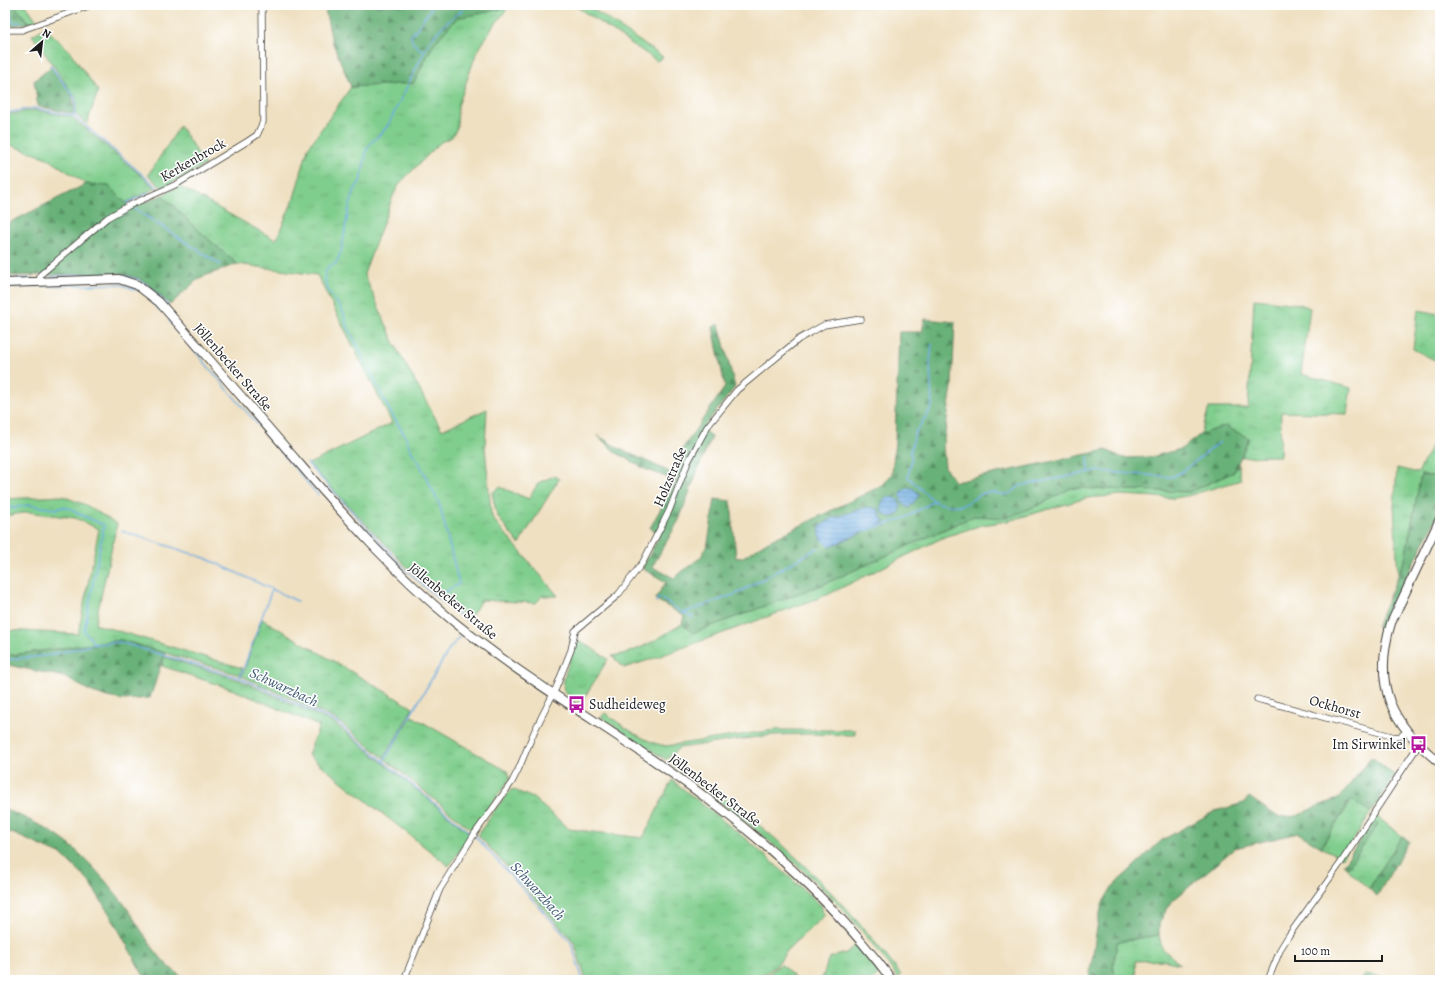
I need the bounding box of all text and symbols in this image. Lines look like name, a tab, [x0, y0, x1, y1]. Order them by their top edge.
north arrow	[22, 22, 62, 62]
text: N	[39, 25, 54, 42]
street label: Kerkenbrock	[157, 134, 229, 186]
street label: Jöllenbecker Straße	[190, 319, 276, 415]
street label: Holzstraße	[649, 444, 691, 510]
street label: Jöllenbecker Straße	[405, 558, 501, 644]
water label: Schwarzbach	[247, 662, 321, 712]
street label: Ockhorst	[1307, 691, 1363, 723]
bus stop icon: Sudheideweg	[566, 694, 586, 714]
place label: Sudheideweg	[589, 695, 666, 714]
bus stop icon: Im Sirwinkel	[1409, 734, 1429, 754]
place label: Im Sirwinkel	[1332, 735, 1407, 754]
street label: Jöllenbecker Straße	[665, 749, 765, 831]
water label: Schwarzbach	[506, 857, 570, 925]
scale bar	[1295, 937, 1382, 963]
text: 100 m	[1301, 943, 1330, 959]

